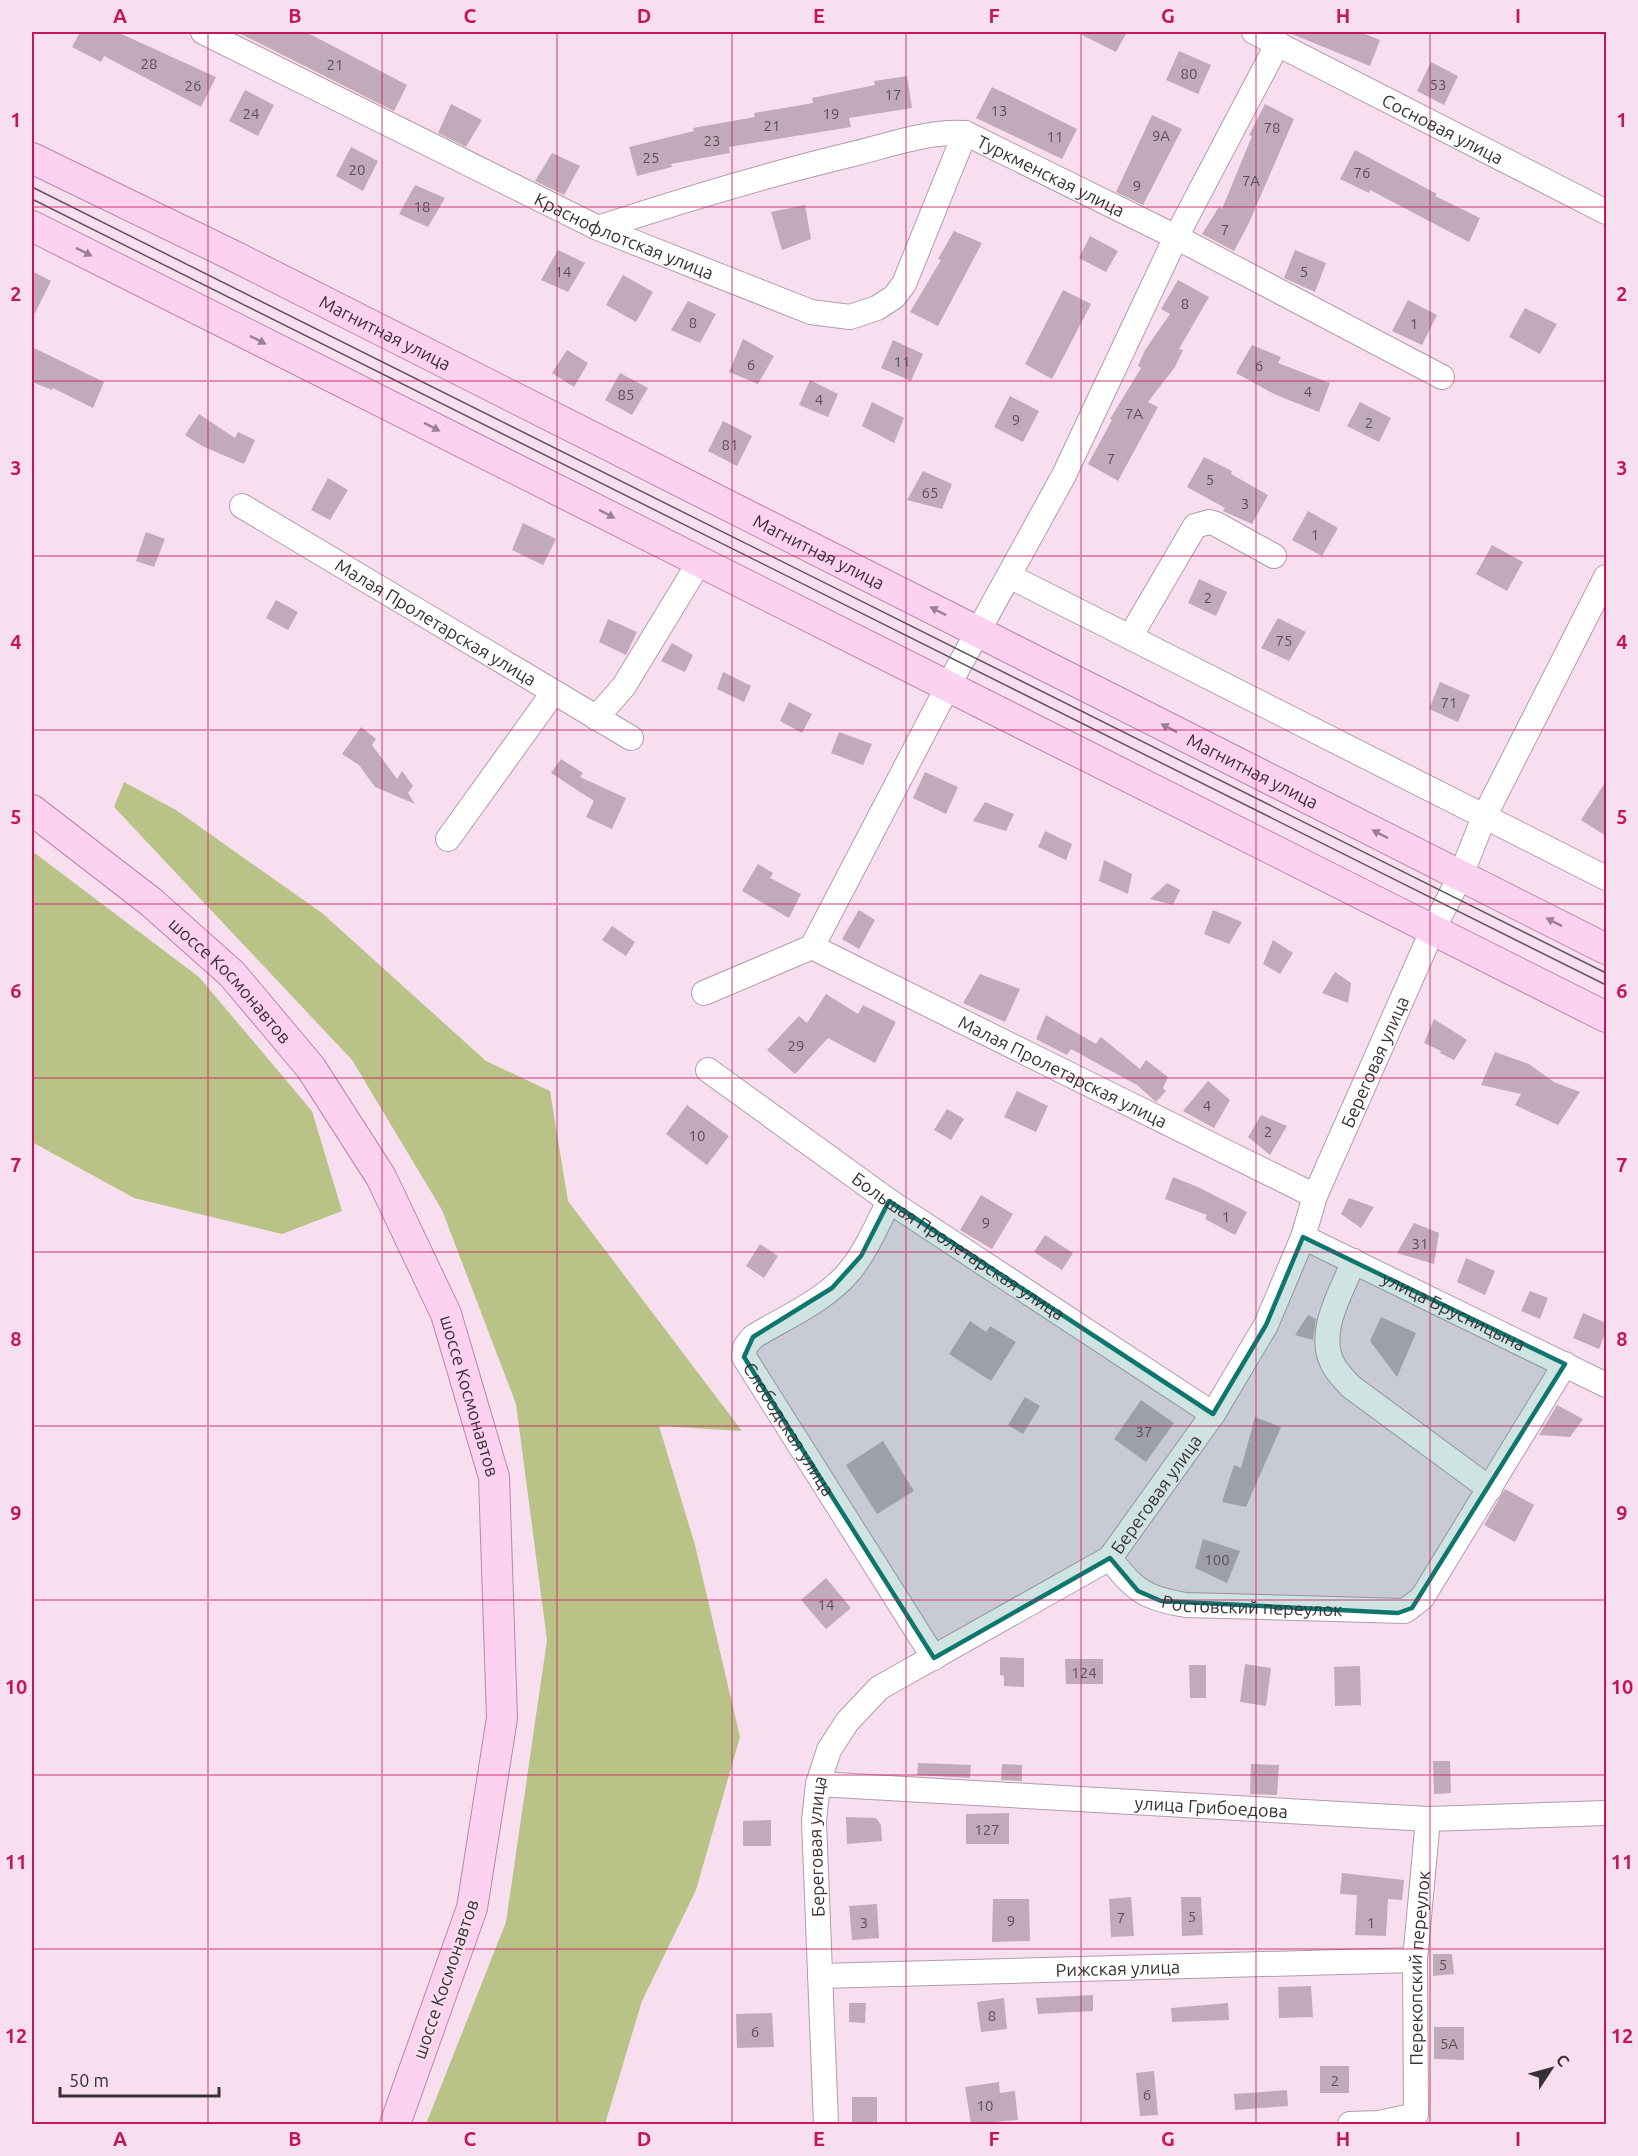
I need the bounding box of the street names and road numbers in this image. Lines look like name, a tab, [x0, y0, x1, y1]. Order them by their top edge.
street label: Сосновая улица	[1379, 89, 1507, 168]
street label: Туркменская улица	[974, 131, 1128, 220]
street label: Краснофлотская улица	[531, 188, 717, 283]
street label: Магнитная улица	[316, 291, 454, 374]
street label: Магнитная улица	[750, 510, 888, 593]
street label: Малая Пролетарская улица	[332, 554, 540, 689]
street label: Магнитная улица	[1184, 729, 1322, 812]
street label: шоссе Космонавтов	[165, 913, 296, 1047]
street label: Береговая улица	[1337, 993, 1412, 1130]
street label: Малая Пролетарская улица	[955, 1011, 1171, 1131]
street label: Большая Пролетарская улица	[848, 1168, 1068, 1324]
street label: улица Брусницына	[1379, 1267, 1529, 1354]
street label: шоссе Космонавтов	[437, 1313, 503, 1479]
street label: Слободская улица	[740, 1358, 839, 1499]
street label: Береговая улица	[1106, 1431, 1205, 1557]
street label: Ростовский переулок	[1160, 1590, 1343, 1619]
street label: Береговая улица	[804, 1773, 830, 1917]
street label: улица Грибоедова	[1134, 1792, 1289, 1821]
street label: Перекопский переулок	[1405, 1870, 1433, 2066]
street label: шоссе Космонавтов	[408, 1897, 482, 2061]
street label: Рижская улица	[1055, 1956, 1180, 1980]

